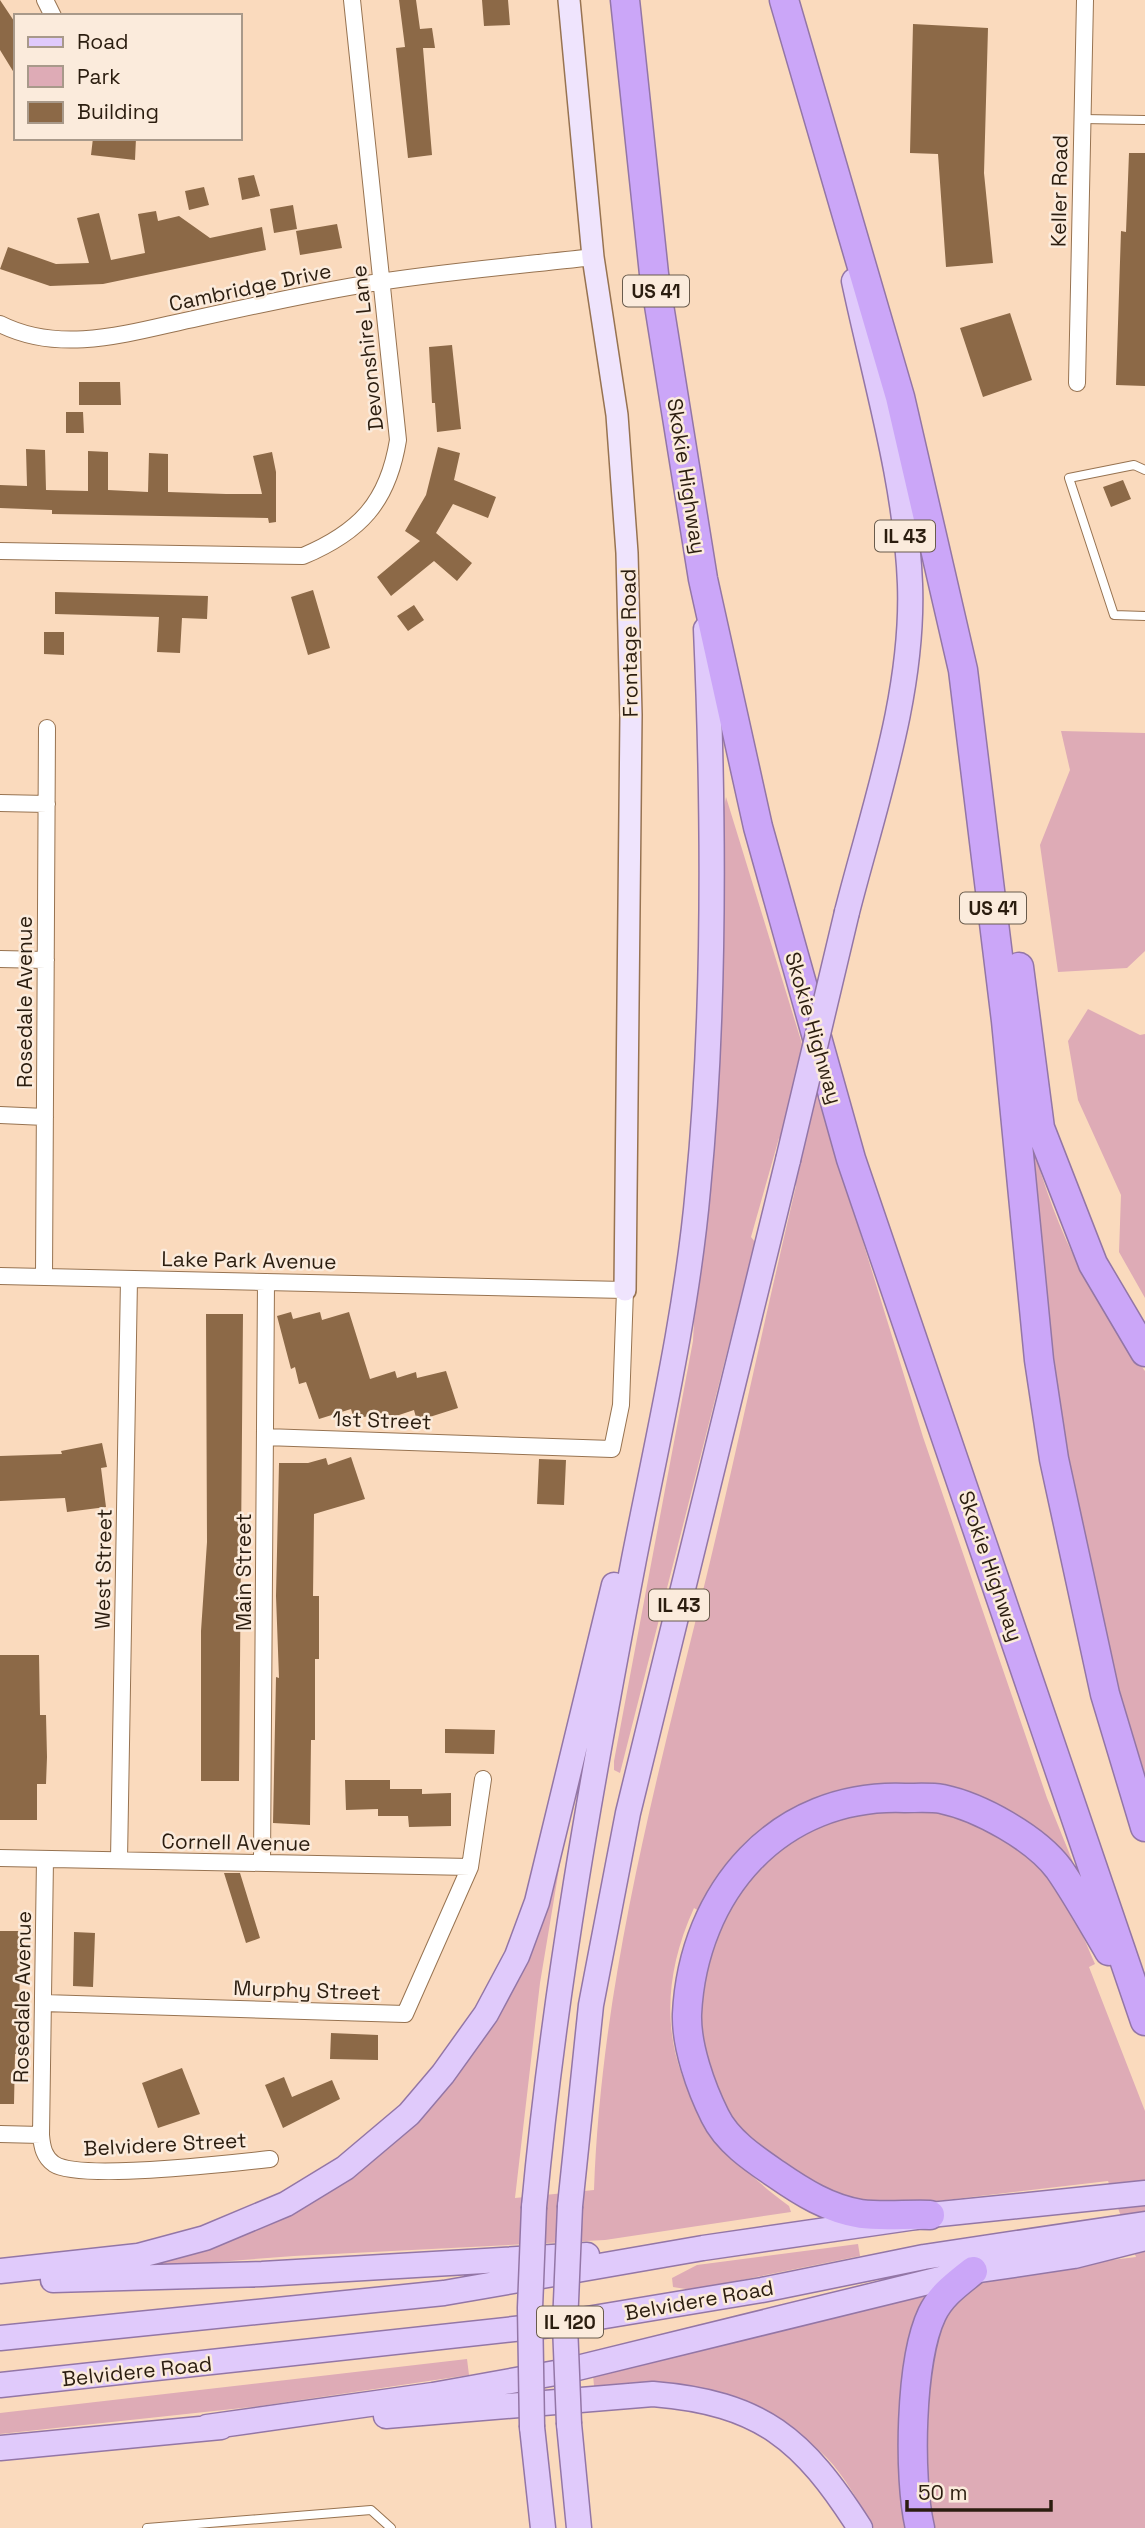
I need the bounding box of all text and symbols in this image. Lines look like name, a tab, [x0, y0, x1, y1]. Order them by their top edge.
legend	[14, 14, 242, 140]
text: Road	[77, 28, 129, 55]
text: Park	[77, 63, 121, 90]
text: Building	[77, 98, 159, 125]
street label: Keller Road	[1045, 135, 1073, 247]
street label: Cambridge Drive	[166, 257, 334, 317]
street label: Devonshire Lane	[345, 264, 389, 432]
road number: US 41	[623, 276, 689, 306]
street label: Skokie Highway	[661, 396, 713, 556]
road number: IL 43	[875, 520, 935, 552]
street label: Frontage Road	[614, 568, 644, 718]
road number: US 41	[960, 893, 1026, 924]
street label: Rosedale Avenue	[11, 916, 38, 1088]
street label: Skokie Highway	[779, 949, 849, 1107]
street label: Lake Park Avenue	[161, 1245, 337, 1275]
street label: 1st Street	[332, 1405, 432, 1435]
street label: Skokie Highway	[953, 1487, 1029, 1645]
street label: West Street	[88, 1508, 118, 1630]
street label: Main Street	[230, 1513, 257, 1631]
road number: IL 43	[649, 1590, 709, 1620]
street label: Cornell Avenue	[161, 1827, 311, 1857]
street label: Rosedale Avenue	[7, 1911, 37, 2083]
street label: Murphy Street	[233, 1974, 381, 2006]
street label: Belvidere Street	[83, 2126, 247, 2162]
street label: Belvidere Road	[622, 2274, 776, 2326]
road number: IL 120	[537, 2306, 603, 2338]
street label: Belvidere Road	[61, 2350, 213, 2392]
scale bar	[907, 2468, 1050, 2512]
text: 50 m	[918, 2479, 968, 2506]

